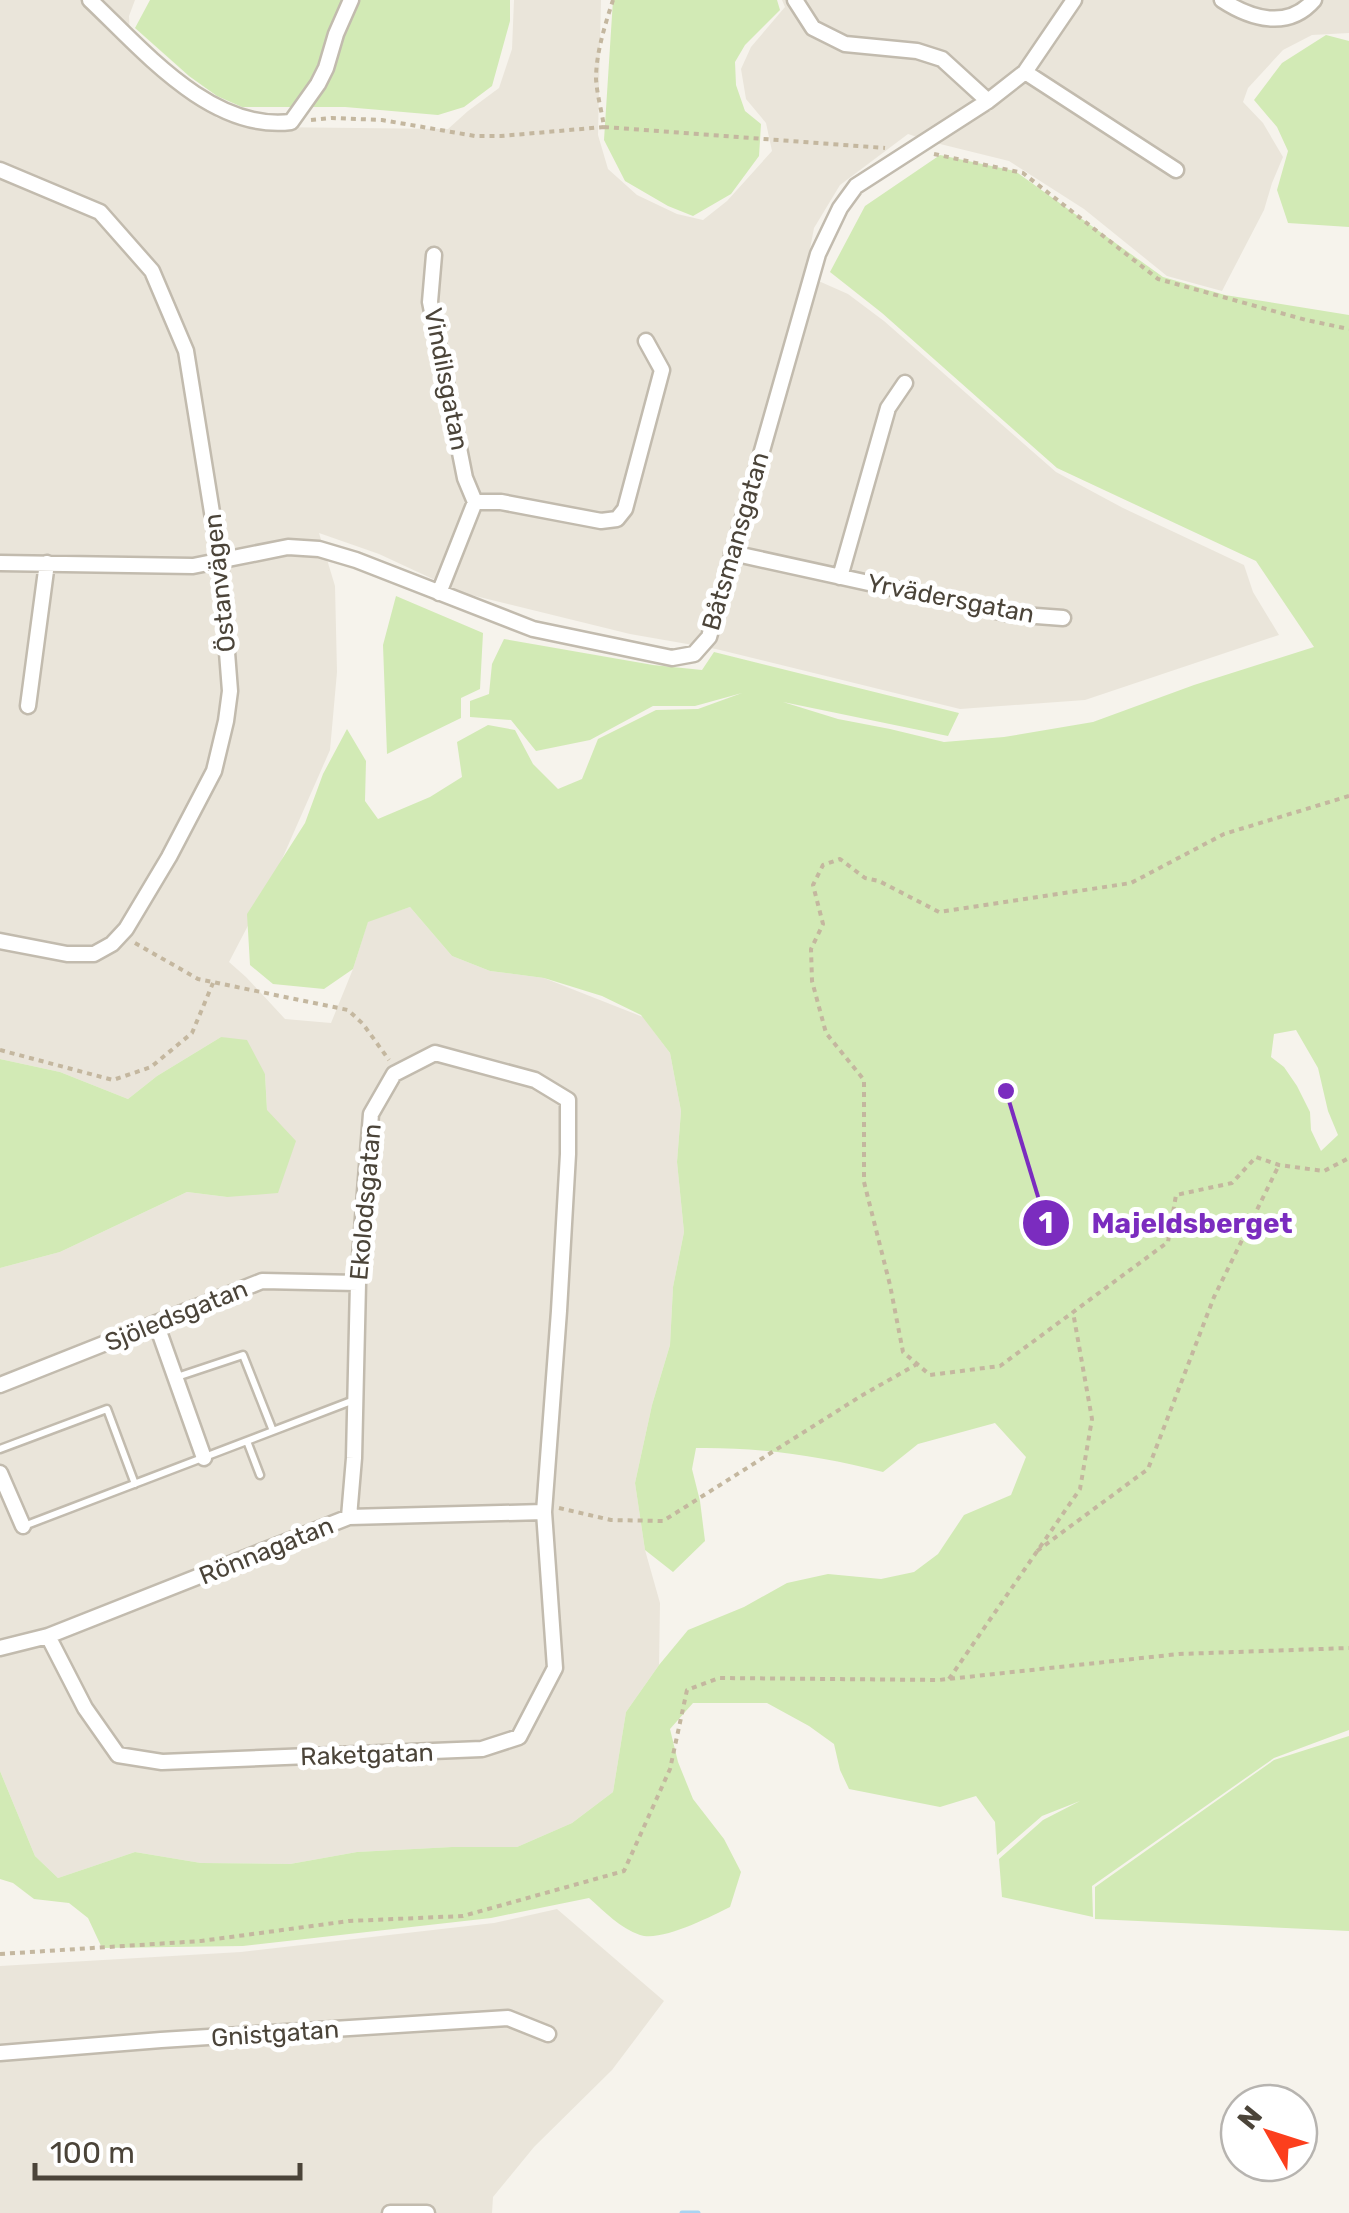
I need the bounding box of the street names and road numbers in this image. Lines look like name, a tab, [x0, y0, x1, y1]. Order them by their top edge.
street label: Vindilsgatan	[418, 305, 475, 453]
street label: Båtsmansgatan	[696, 449, 775, 634]
street label: Östanvägen	[198, 512, 241, 654]
street label: Yrvädersgatan	[865, 568, 1037, 629]
street label: Ekolodsgatan	[344, 1122, 387, 1282]
street label: Sjöledsgatan	[101, 1274, 252, 1357]
street label: Rönnagatan	[195, 1510, 337, 1591]
street label: Raketgatan	[300, 1738, 434, 1771]
street label: Gnistgatan	[210, 2015, 340, 2052]

